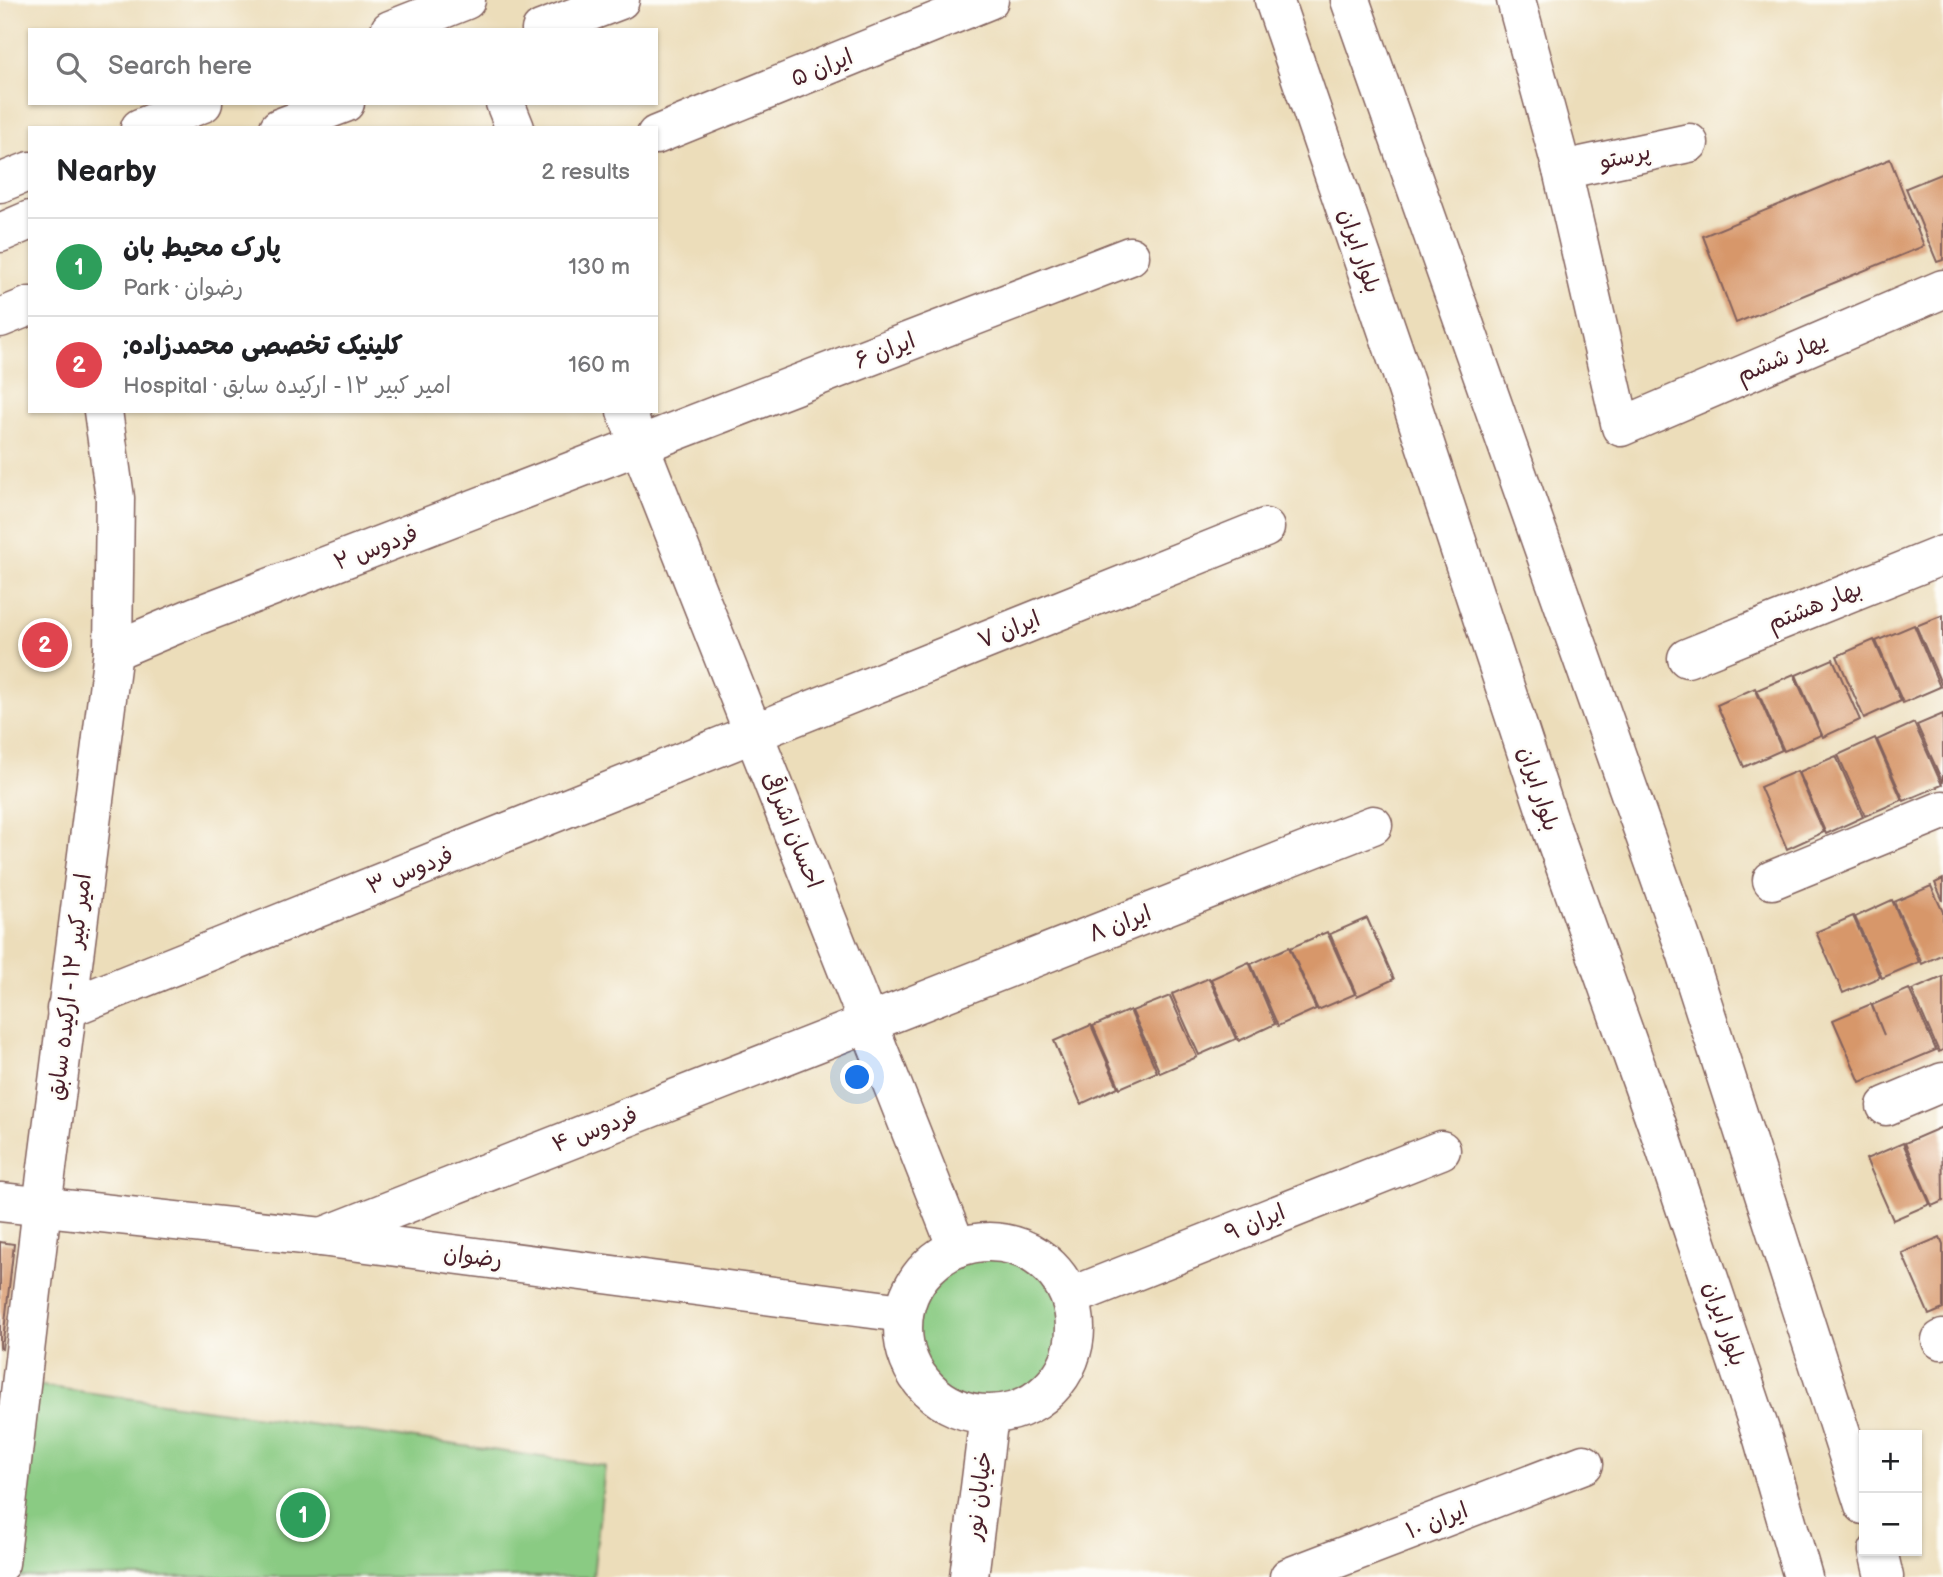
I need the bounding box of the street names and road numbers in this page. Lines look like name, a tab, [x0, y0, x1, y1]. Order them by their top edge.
street label: ایران ۵	[787, 43, 857, 93]
street label: پرستو	[1596, 138, 1653, 176]
street label: بلوار ایران	[1332, 205, 1386, 297]
street label: یهار ششم	[1733, 326, 1833, 392]
street label: ایران ۶	[851, 327, 919, 375]
street label: فردوس ۲	[330, 519, 422, 577]
street label: بهار هشتم	[1764, 574, 1867, 640]
street label: ایران ۷	[974, 605, 1044, 655]
street label: بلوار ایران	[1511, 743, 1565, 835]
street label: احسان اشراقی	[756, 767, 829, 892]
street label: فردوس ۳	[363, 841, 457, 901]
street label: امیر کبیر ۱۲ - ارکیده سابق	[42, 872, 98, 1102]
street label: ایران ۸	[1085, 899, 1155, 949]
street label: فردوس ۴	[548, 1101, 642, 1159]
street label: ایران ۹	[1221, 1198, 1289, 1248]
street label: رضوان	[442, 1239, 504, 1275]
street label: بلوار ایران	[1697, 1278, 1751, 1370]
street label: خیابان نور	[960, 1450, 998, 1543]
street label: ایران ۱۰	[1402, 1496, 1472, 1546]

